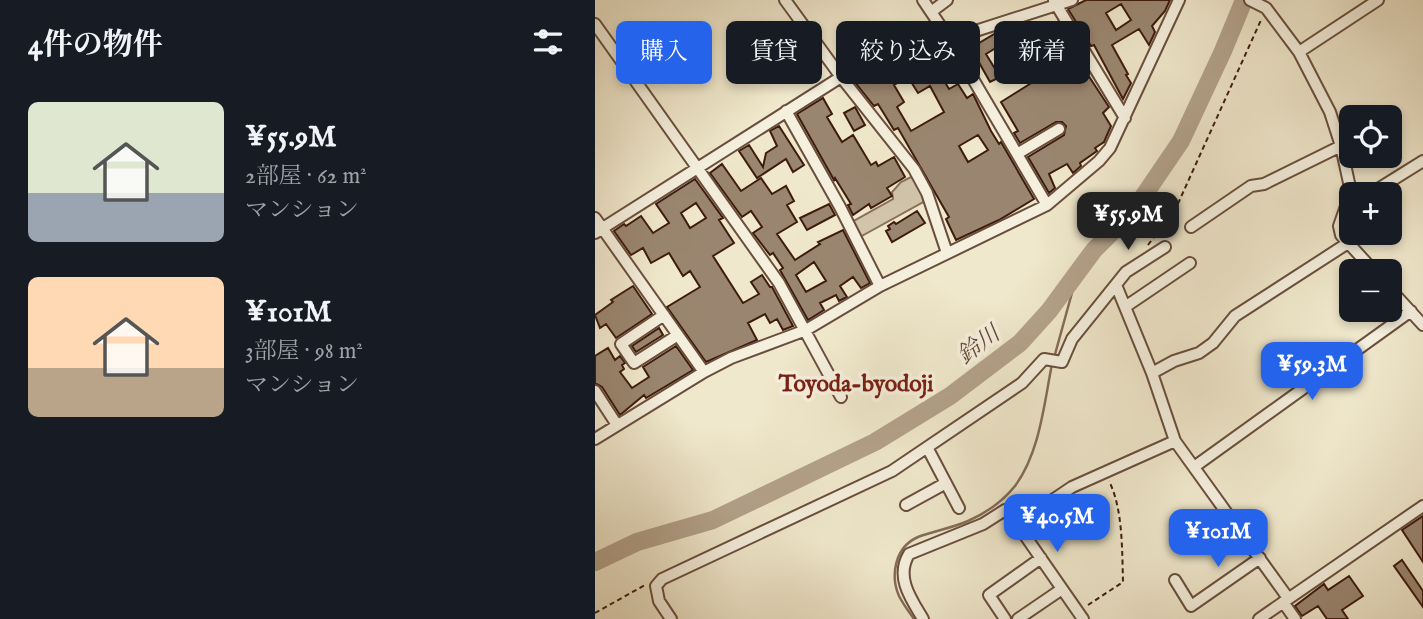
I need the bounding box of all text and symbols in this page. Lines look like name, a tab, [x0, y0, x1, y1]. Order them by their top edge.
chip: 購入	[616, 21, 712, 84]
chip: 賃貸	[726, 21, 822, 84]
chip: 絞り込み	[836, 21, 980, 84]
chip: 新着	[994, 21, 1090, 84]
icon: filters	[529, 23, 567, 61]
text: 4件の物件	[28, 27, 163, 65]
map controls	[1339, 105, 1402, 322]
button: locate	[1339, 105, 1402, 168]
text: ¥55.9M	[245, 119, 336, 157]
icon: home	[84, 130, 168, 214]
text: 2部屋 · 62 m²	[245, 162, 367, 191]
button: +	[1339, 182, 1402, 245]
pin: ¥55.9M	[1071, 192, 1185, 252]
text: マンション	[245, 196, 359, 225]
text: ¥55.9M	[1093, 200, 1163, 229]
button: −	[1339, 259, 1402, 322]
text: ¥101M	[245, 294, 332, 332]
icon: home	[84, 305, 168, 389]
water label: 鈴川	[952, 318, 1008, 371]
text: 3部屋 · 98 m²	[245, 337, 363, 366]
pin: ¥59.3M	[1255, 342, 1369, 402]
text: ¥59.3M	[1277, 350, 1347, 379]
district label: Toyoda-byodoji	[778, 370, 933, 399]
text: マンション	[245, 371, 359, 400]
pin: ¥40.5M	[1000, 494, 1114, 554]
text: ¥40.5M	[1020, 502, 1094, 531]
pin: ¥101M	[1169, 510, 1267, 569]
text: ¥101M	[1185, 517, 1251, 546]

